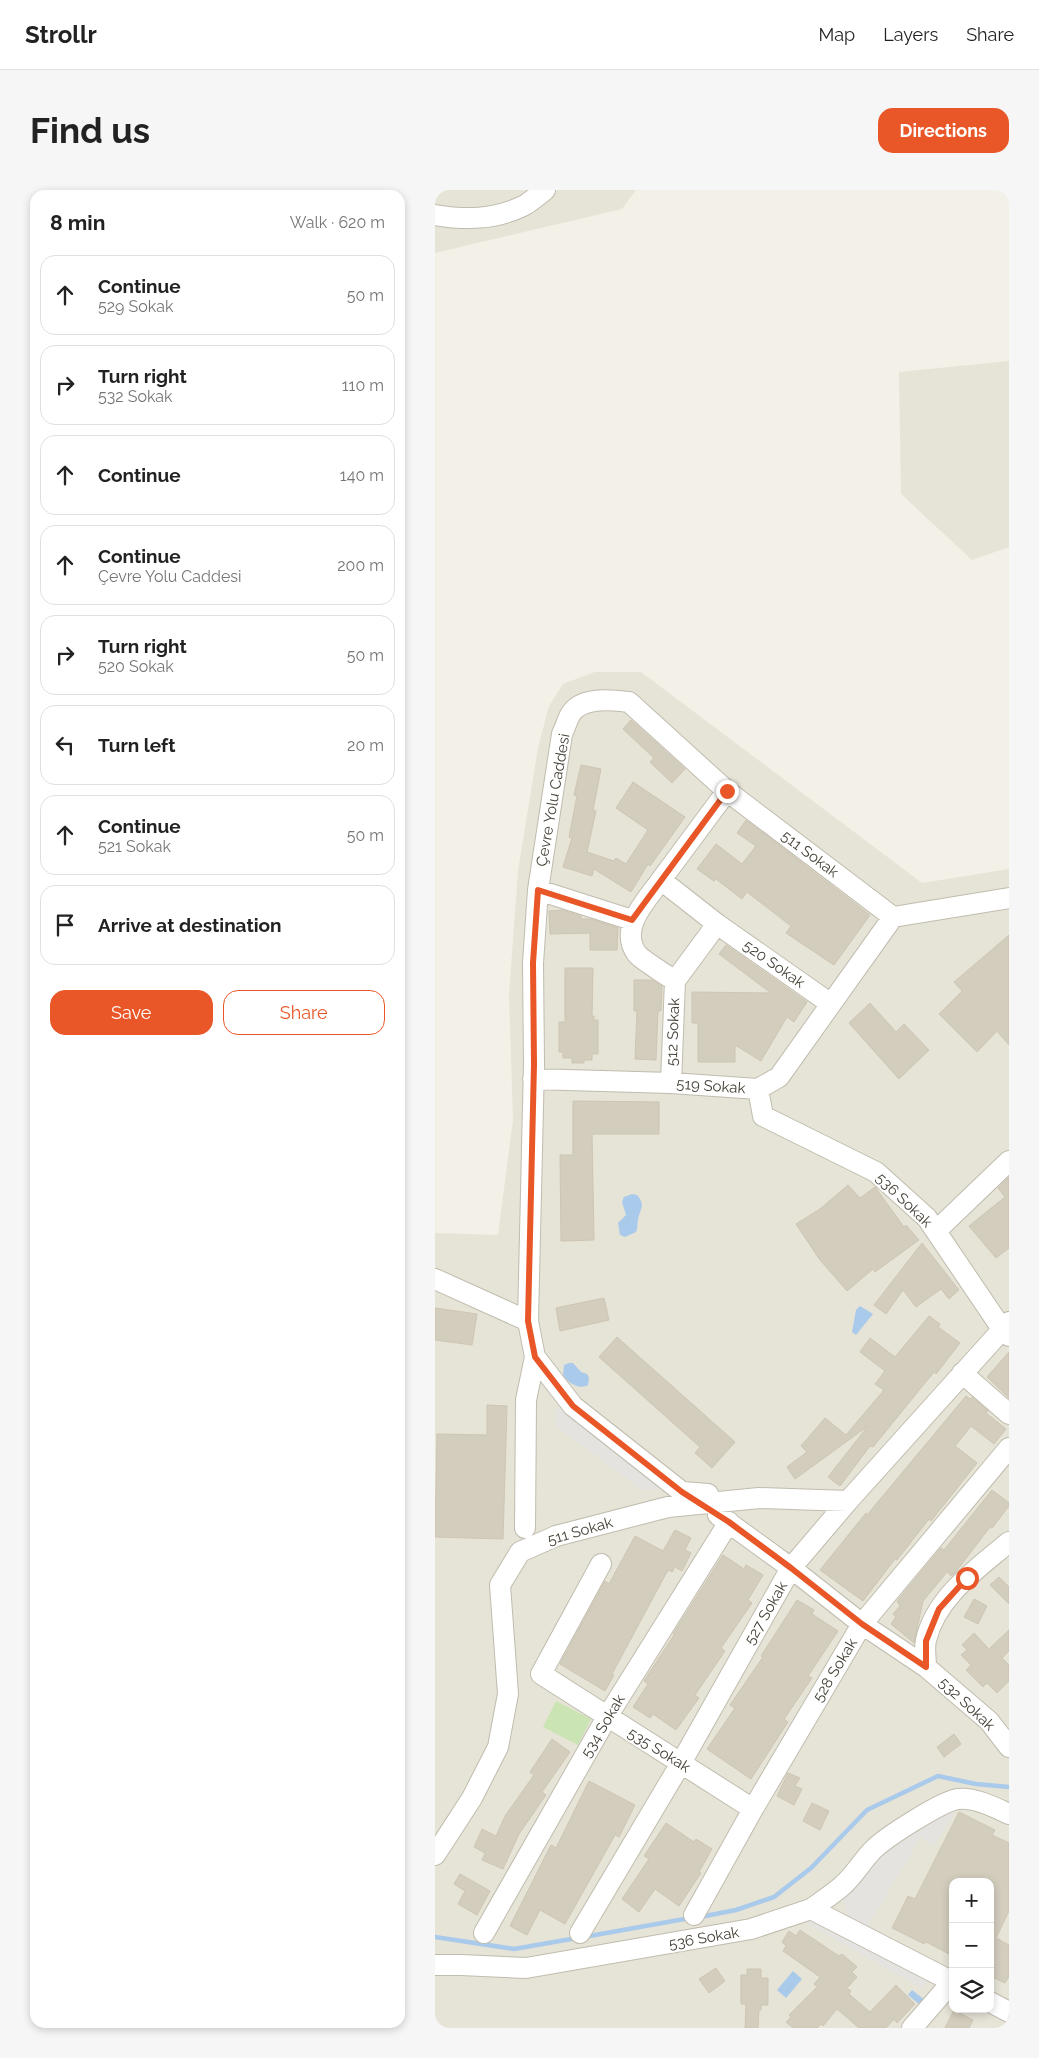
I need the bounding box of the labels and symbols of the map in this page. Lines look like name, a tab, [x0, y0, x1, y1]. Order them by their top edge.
street label: Çevre Yolu Caddesi	[532, 732, 574, 868]
route end	[716, 780, 739, 803]
street label: 511 Sokak	[778, 827, 842, 881]
street label: 520 Sokak	[740, 936, 808, 992]
street label: 512 Sokak	[663, 998, 683, 1066]
street label: 519 Sokak	[676, 1075, 746, 1097]
street label: 536 Sokak	[872, 1169, 936, 1231]
street label: 511 Sokak	[545, 1513, 615, 1549]
route start	[956, 1567, 979, 1590]
street label: 527 Sokak	[741, 1578, 791, 1648]
street label: 528 Sokak	[809, 1635, 861, 1705]
street label: 532 Sokak	[935, 1674, 999, 1734]
street label: 534 Sokak	[577, 1691, 629, 1761]
street label: 535 Sokak	[624, 1724, 694, 1776]
street label: 536 Sokak	[667, 1923, 741, 1953]

